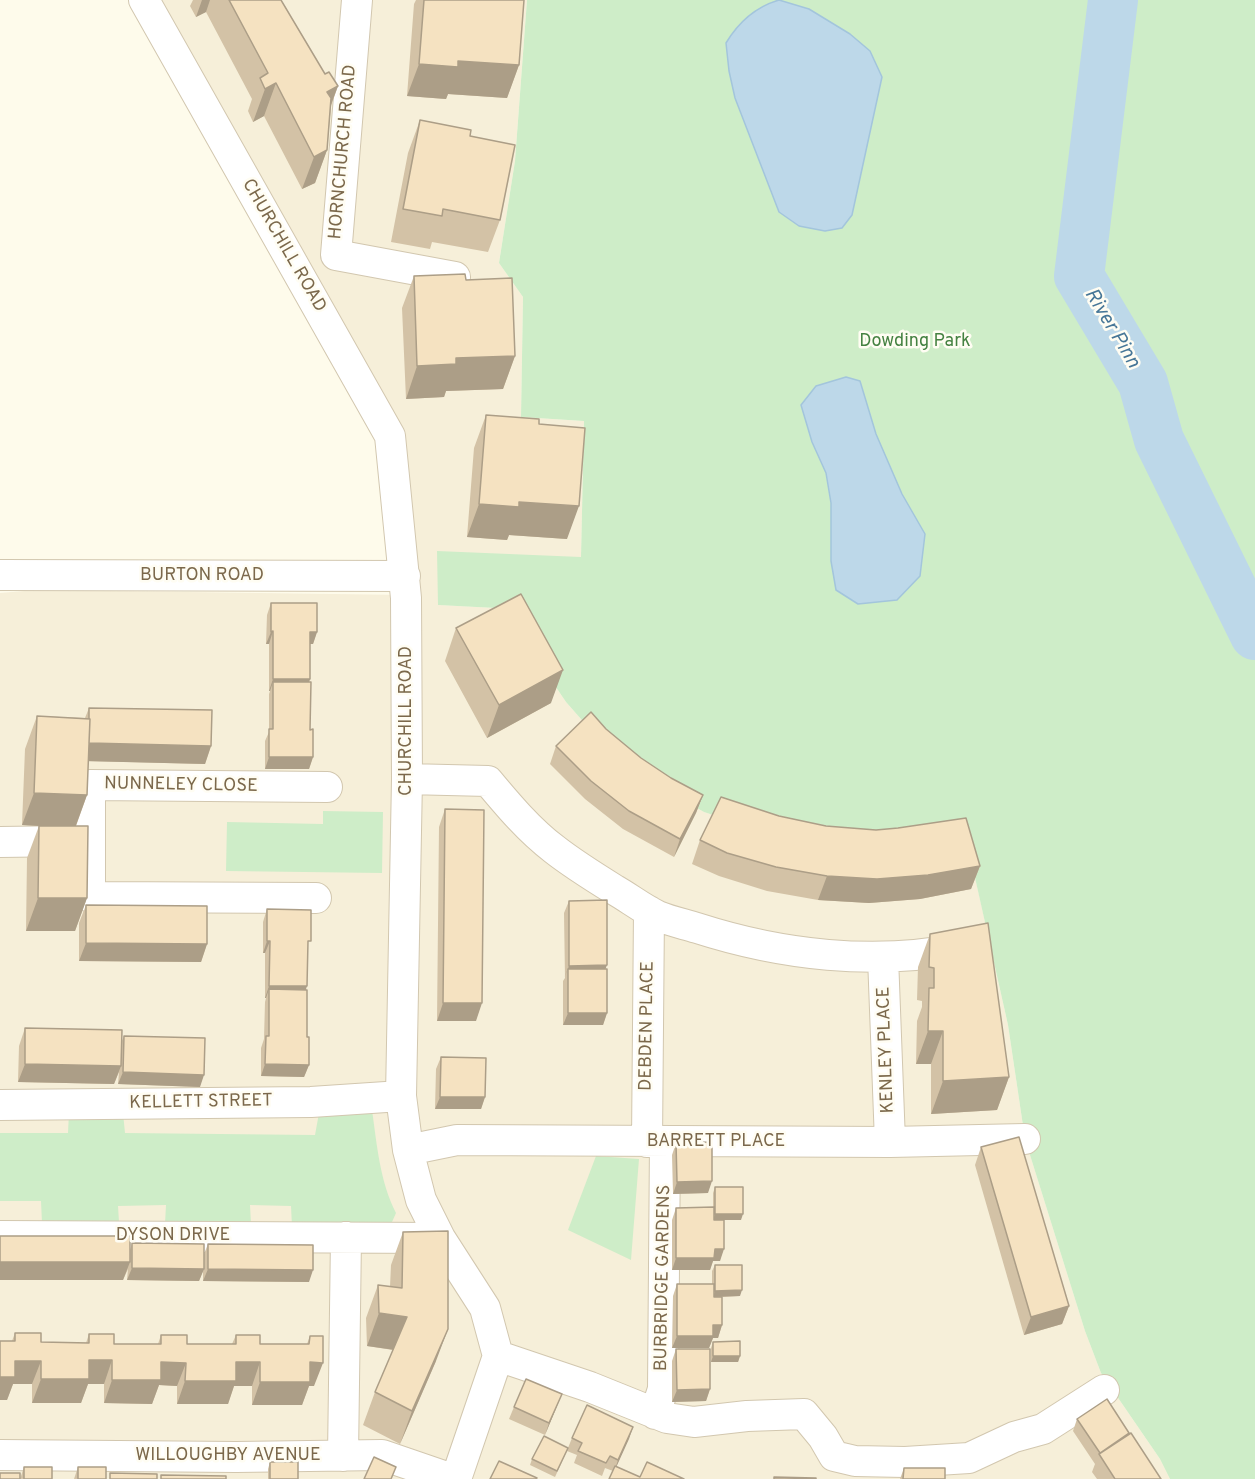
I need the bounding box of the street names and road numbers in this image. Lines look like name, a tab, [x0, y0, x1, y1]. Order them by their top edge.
street label: HORNCHURCH ROAD	[326, 64, 362, 240]
street label: CHURCHILL ROAD	[236, 176, 330, 316]
street label: BURTON ROAD	[140, 565, 264, 587]
street label: CHURCHILL ROAD	[396, 646, 418, 796]
street label: NUNNELEY CLOSE	[104, 774, 258, 798]
street label: DEBDEN PLACE	[636, 961, 660, 1091]
street label: KENLEY PLACE	[874, 986, 900, 1114]
street label: KELLETT STREET	[129, 1091, 273, 1115]
street label: BARRETT PLACE	[647, 1131, 785, 1153]
street label: BURBRIDGE GARDENS	[652, 1185, 676, 1371]
street label: DYSON DRIVE	[116, 1225, 230, 1247]
street label: WILLOUGHBY AVENUE	[135, 1445, 321, 1467]

